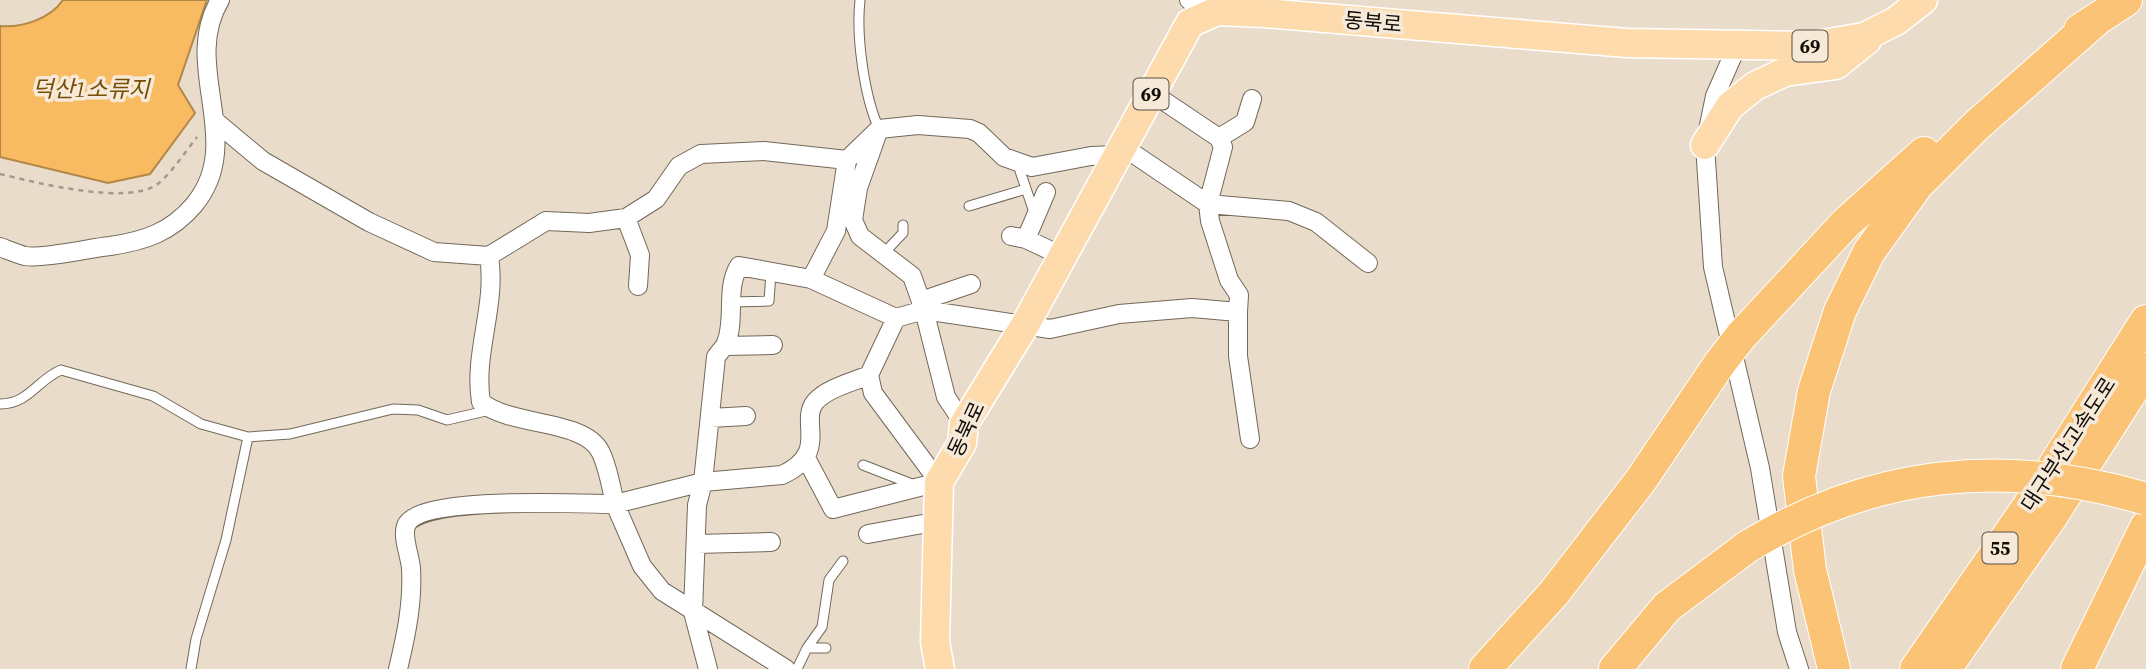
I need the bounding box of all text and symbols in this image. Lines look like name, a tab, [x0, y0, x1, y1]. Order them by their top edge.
street label: 동북로	[1343, 5, 1403, 39]
road number: 69	[1792, 30, 1828, 61]
water label: 덕산1소류지	[32, 73, 152, 105]
road number: 69	[1134, 78, 1168, 110]
street label: 대구부산고속도로	[2014, 371, 2122, 517]
street label: 동북로	[941, 397, 991, 461]
road number: 55	[1982, 533, 2018, 564]

